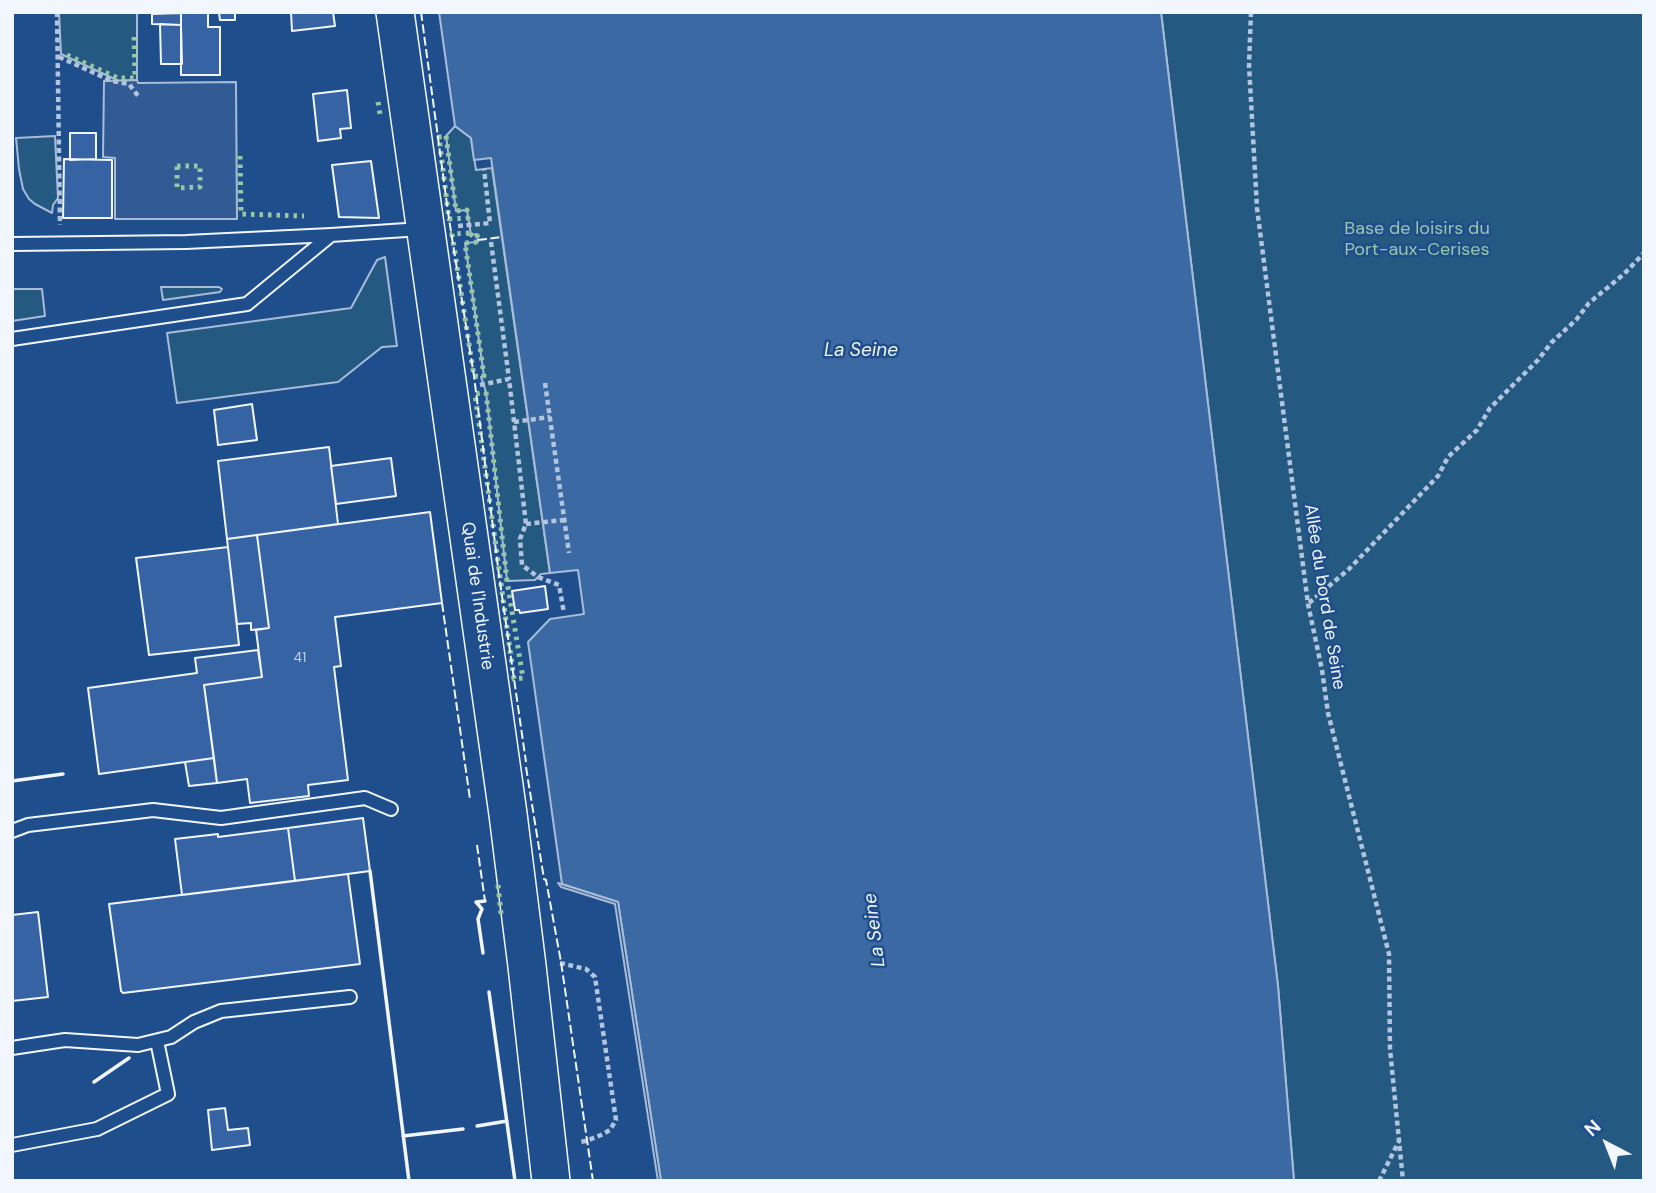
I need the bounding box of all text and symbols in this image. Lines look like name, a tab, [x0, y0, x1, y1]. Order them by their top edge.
park label: Base de loisirs du Port-aux-Cerises	[1344, 218, 1490, 260]
water label: La Seine	[824, 340, 898, 362]
street label: Allée du bord de Seine	[1299, 503, 1349, 691]
street label: Quai de l'Industrie	[456, 521, 498, 671]
house number: 41	[294, 650, 306, 666]
water label: La Seine	[859, 892, 891, 968]
north arrow	[1572, 1109, 1642, 1179]
text: N	[1579, 1114, 1606, 1142]

